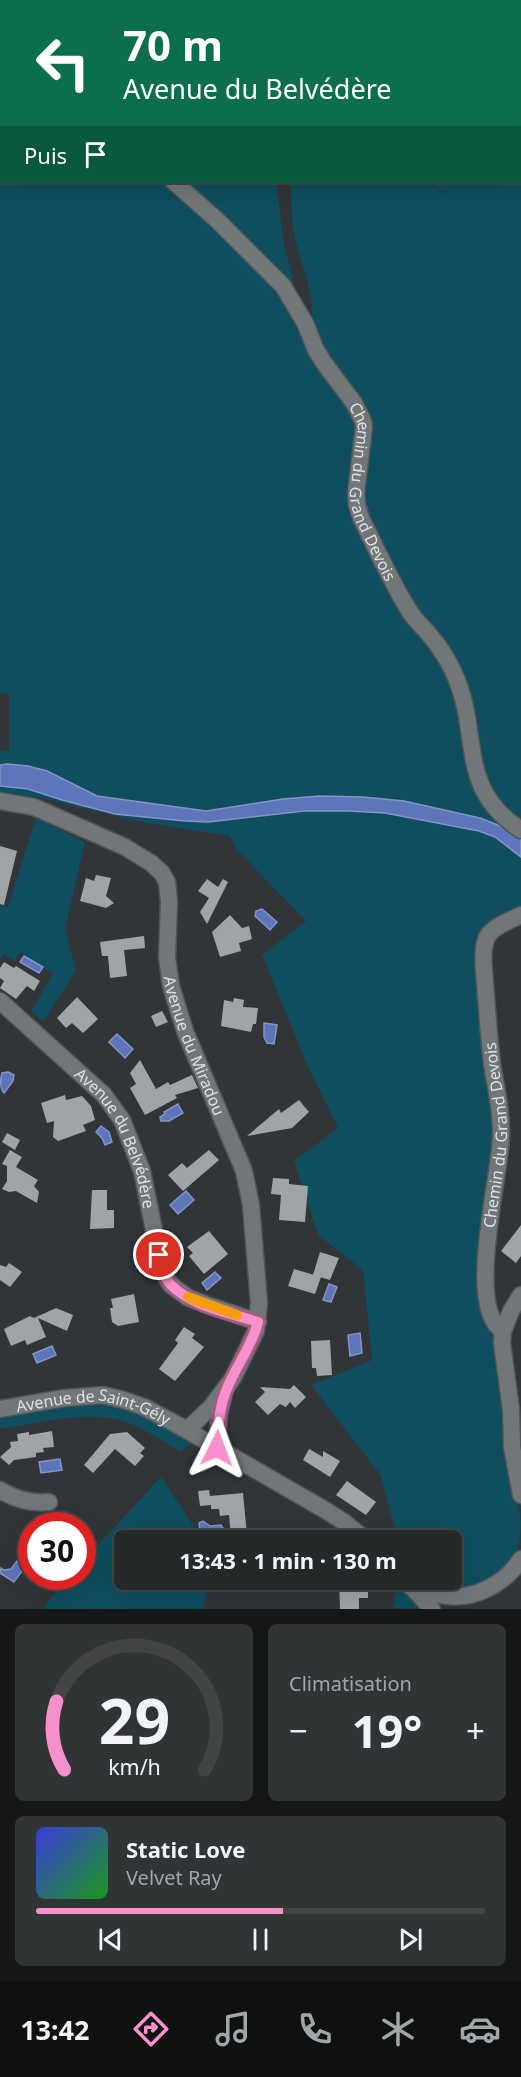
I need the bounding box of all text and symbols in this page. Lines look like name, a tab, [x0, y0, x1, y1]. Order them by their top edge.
text: 70 m	[123, 16, 223, 73]
icon: left	[24, 24, 102, 102]
text: Avenue du Belvédère	[123, 70, 392, 107]
icon: arrive	[79, 138, 112, 171]
text: Puis	[24, 140, 67, 170]
street label: Chemin du Grand Devois	[344, 398, 401, 585]
street label: Avenue du Miradou	[159, 975, 230, 1119]
street label: Chemin du Grand Devois	[478, 1041, 512, 1229]
street label: Avenue du Belvédère	[70, 1063, 160, 1210]
pin	[133, 1229, 184, 1280]
icon: arrive	[142, 1238, 175, 1271]
street label: Avenue de Saint-Gély	[14, 1383, 175, 1431]
position arrow	[185, 1416, 249, 1480]
speed limit sign: 30	[18, 1512, 96, 1590]
text: 13:43 · 1 min · 130 m	[179, 1545, 397, 1575]
text: Climatisation	[289, 1670, 412, 1697]
text: 29	[98, 1677, 170, 1762]
text: 19°	[352, 1700, 422, 1761]
text: −	[289, 1708, 308, 1753]
text: +	[466, 1708, 485, 1753]
text: km/h	[108, 1752, 160, 1781]
text: Static Love	[126, 1834, 245, 1864]
text: Velvet Ray	[126, 1864, 222, 1891]
icon: previous	[94, 1923, 127, 1956]
icon: pause	[244, 1923, 277, 1956]
icon: next	[394, 1923, 427, 1956]
icon: directions	[130, 2008, 172, 2050]
icon: music	[212, 2008, 254, 2050]
icon: phone	[294, 2008, 336, 2050]
icon: climate	[377, 2008, 419, 2050]
icon: car	[459, 2008, 501, 2050]
text: 13:42	[20, 2011, 90, 2048]

